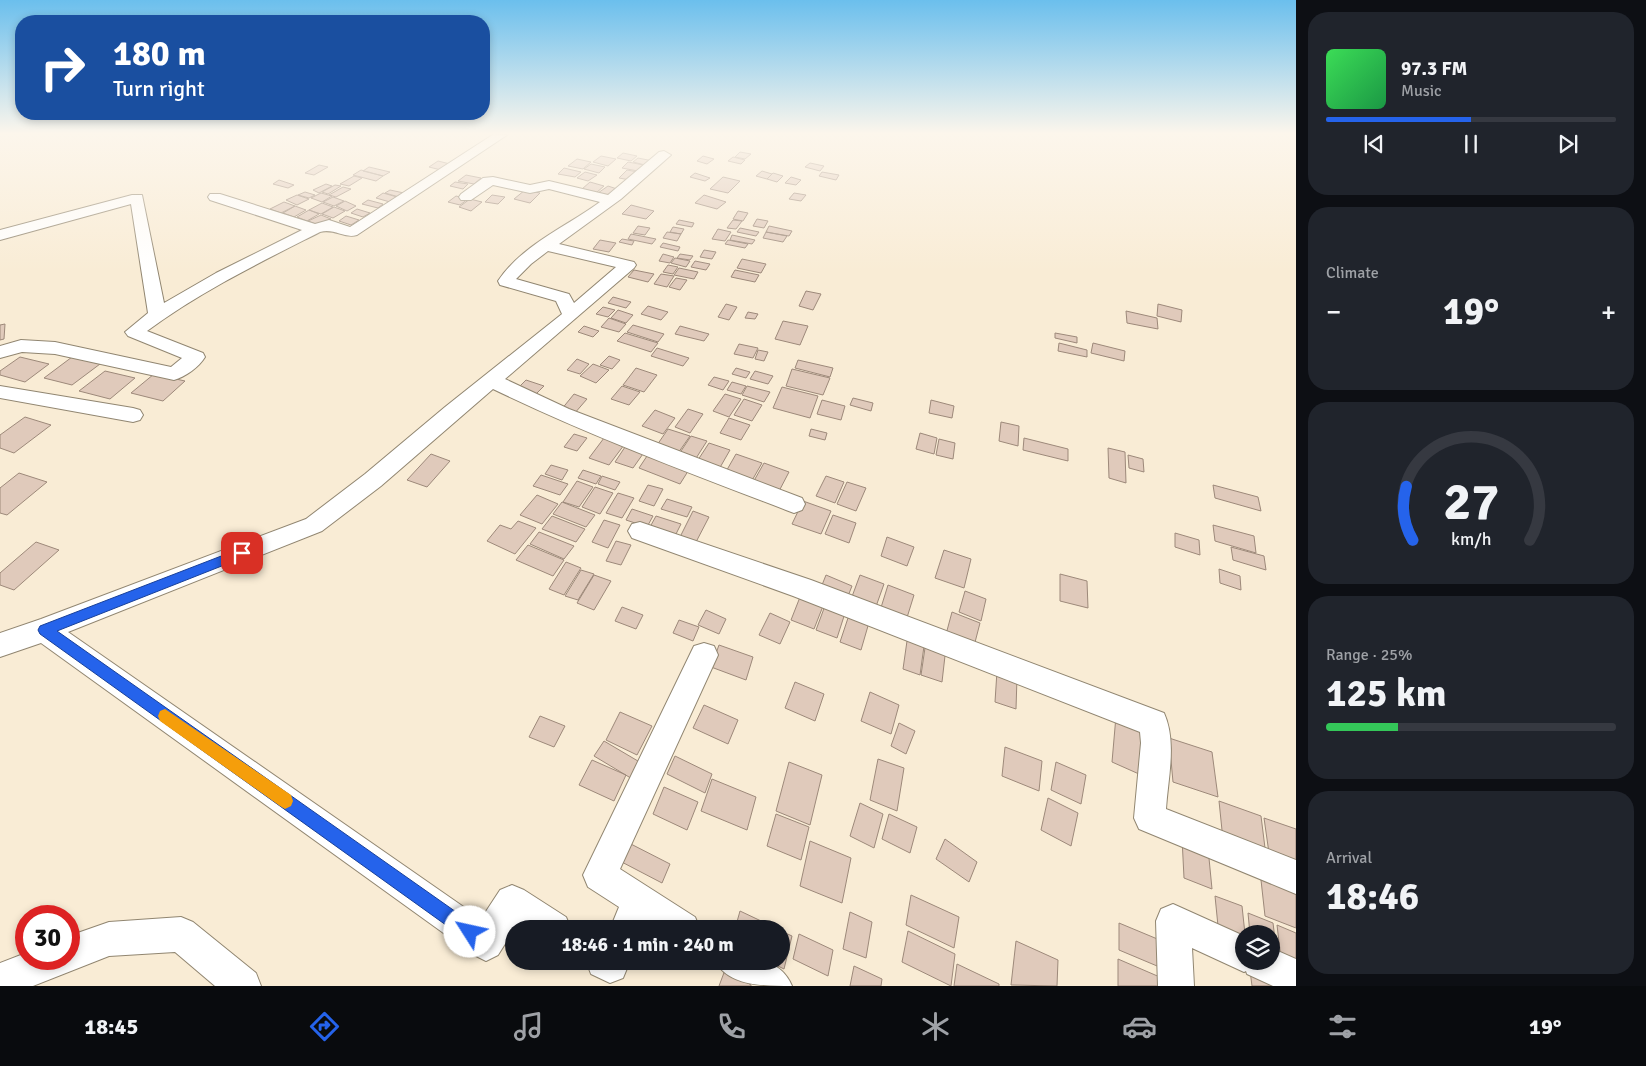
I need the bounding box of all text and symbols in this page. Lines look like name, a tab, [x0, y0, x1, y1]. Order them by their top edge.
text: 180 m	[113, 32, 206, 75]
icon: right	[30, 35, 95, 100]
text: 97.3 FM	[1401, 57, 1467, 81]
text: Turn right	[113, 75, 205, 102]
text: Music	[1401, 81, 1442, 101]
icon: previous	[1360, 130, 1388, 158]
icon: pause	[1457, 130, 1485, 158]
icon: next	[1554, 130, 1582, 158]
text: Climate	[1326, 263, 1379, 283]
text: 19°	[1443, 288, 1499, 335]
text: −	[1326, 295, 1341, 329]
text: +	[1601, 295, 1616, 329]
text: 27	[1443, 470, 1499, 534]
text: km/h	[1451, 528, 1491, 550]
pin	[221, 532, 263, 574]
icon: arrive	[228, 539, 256, 567]
text: Range · 25%	[1326, 645, 1412, 665]
text: 125 km	[1326, 670, 1447, 717]
text: Arrival	[1326, 848, 1372, 868]
text: 18:46	[1326, 873, 1419, 920]
speed limit sign: 30	[15, 905, 80, 970]
position arrow	[443, 905, 495, 957]
map controls	[1235, 925, 1280, 970]
button: layers	[1235, 925, 1280, 970]
text: 18:46 · 1 min · 240 m	[561, 933, 734, 957]
icon: directions	[307, 1009, 342, 1044]
icon: music	[511, 1009, 546, 1044]
icon: phone	[714, 1009, 749, 1044]
icon: climate	[918, 1009, 953, 1044]
icon: car	[1122, 1009, 1157, 1044]
icon: filters	[1325, 1009, 1360, 1044]
text: 18:45	[84, 1013, 138, 1040]
text: 19°	[1529, 1013, 1562, 1040]

